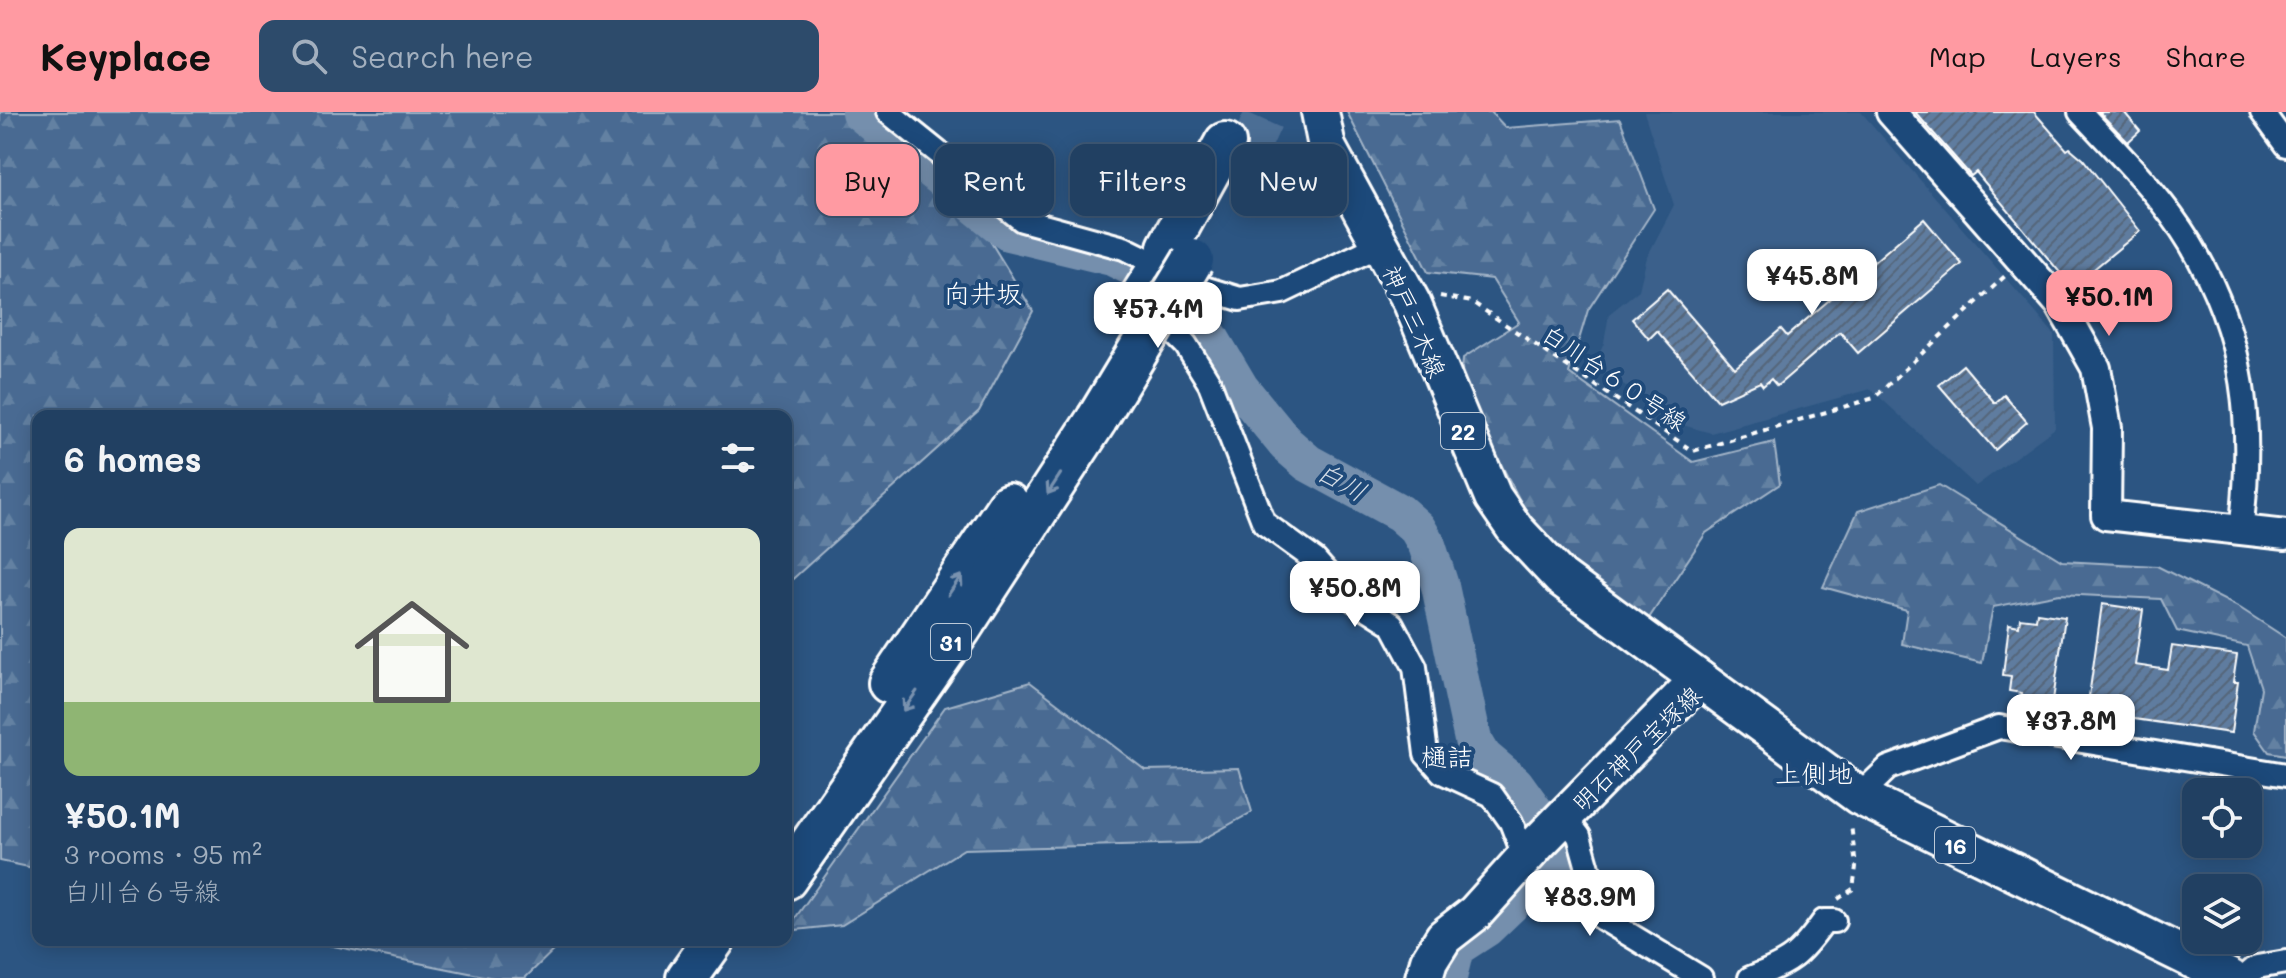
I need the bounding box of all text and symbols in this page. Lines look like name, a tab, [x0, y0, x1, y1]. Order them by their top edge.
search box	[259, 20, 819, 92]
text: Keyplace	[40, 31, 211, 81]
icon: search	[287, 34, 331, 78]
text: Search here	[351, 36, 534, 76]
text: Map	[1929, 38, 1986, 74]
text: Layers	[2030, 38, 2122, 74]
text: Share	[2166, 38, 2246, 74]
chip: Buy	[816, 144, 919, 216]
chip: Rent	[935, 144, 1054, 216]
chip: Filters	[1070, 144, 1215, 216]
chip: New	[1231, 144, 1347, 216]
pin: ¥45.8M	[1747, 249, 1877, 317]
text: ¥45.8M	[1765, 258, 1859, 292]
street label: 神戸三木線	[1376, 260, 1454, 382]
pin: ¥50.1M	[2044, 270, 2174, 338]
district label: 向井坂	[944, 276, 1022, 310]
text: ¥50.1M	[2064, 279, 2154, 313]
pin: ¥57.4M	[1093, 282, 1223, 350]
text: ¥57.4M	[1112, 291, 1204, 325]
street label: 白川台６０号線	[1537, 317, 1693, 437]
road number: 22	[1441, 413, 1485, 449]
text: 6 homes	[64, 436, 202, 481]
icon: filters	[716, 436, 760, 480]
water label: 白川	[1311, 454, 1373, 508]
one-way arrow	[1046, 473, 1063, 495]
pin: ¥50.8M	[1290, 561, 1420, 629]
text: ¥50.8M	[1308, 570, 1402, 604]
one-way arrow	[947, 575, 963, 597]
icon: home	[340, 580, 484, 724]
road number: 31	[931, 624, 971, 660]
street label: 明石神戸宝塚線	[1565, 678, 1707, 818]
one-way arrow	[902, 689, 918, 711]
pin: ¥37.8M	[2006, 694, 2136, 762]
text: ¥37.8M	[2025, 703, 2117, 737]
district label: 樋詰	[1421, 739, 1473, 773]
district label: 上側地	[1775, 756, 1853, 790]
map controls	[2182, 778, 2262, 954]
button: locate	[2182, 778, 2262, 858]
text: ¥50.1M	[64, 792, 181, 837]
road number: 16	[1935, 827, 1975, 863]
text: 3 rooms · 95 m²	[64, 837, 262, 871]
pin: ¥83.9M	[1525, 870, 1655, 938]
text: 白川台６号線	[64, 874, 220, 908]
button: layers	[2182, 874, 2262, 954]
text: ¥83.9M	[1543, 879, 1637, 913]

